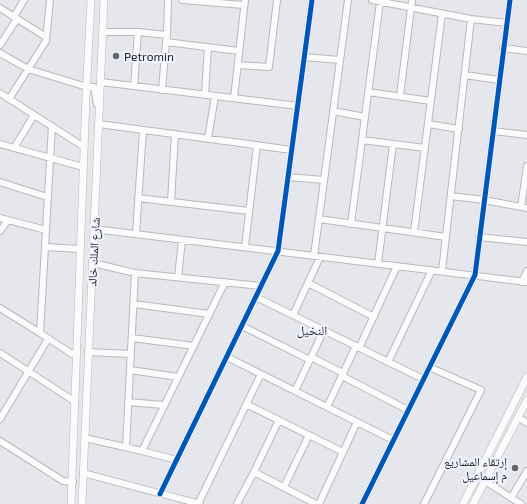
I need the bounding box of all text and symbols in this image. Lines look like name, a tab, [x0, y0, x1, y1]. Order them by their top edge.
place label: Petromin	[124, 49, 174, 63]
marker: Petromin	[111, 51, 121, 61]
street label: شارع الملك خالد	[84, 217, 104, 287]
district label: النخيل	[297, 322, 327, 339]
place label: إرتقاء المشاريع م إسماعيل	[444, 454, 507, 484]
marker: إرتقاء المشاريع م إسماعيل	[510, 463, 520, 473]

